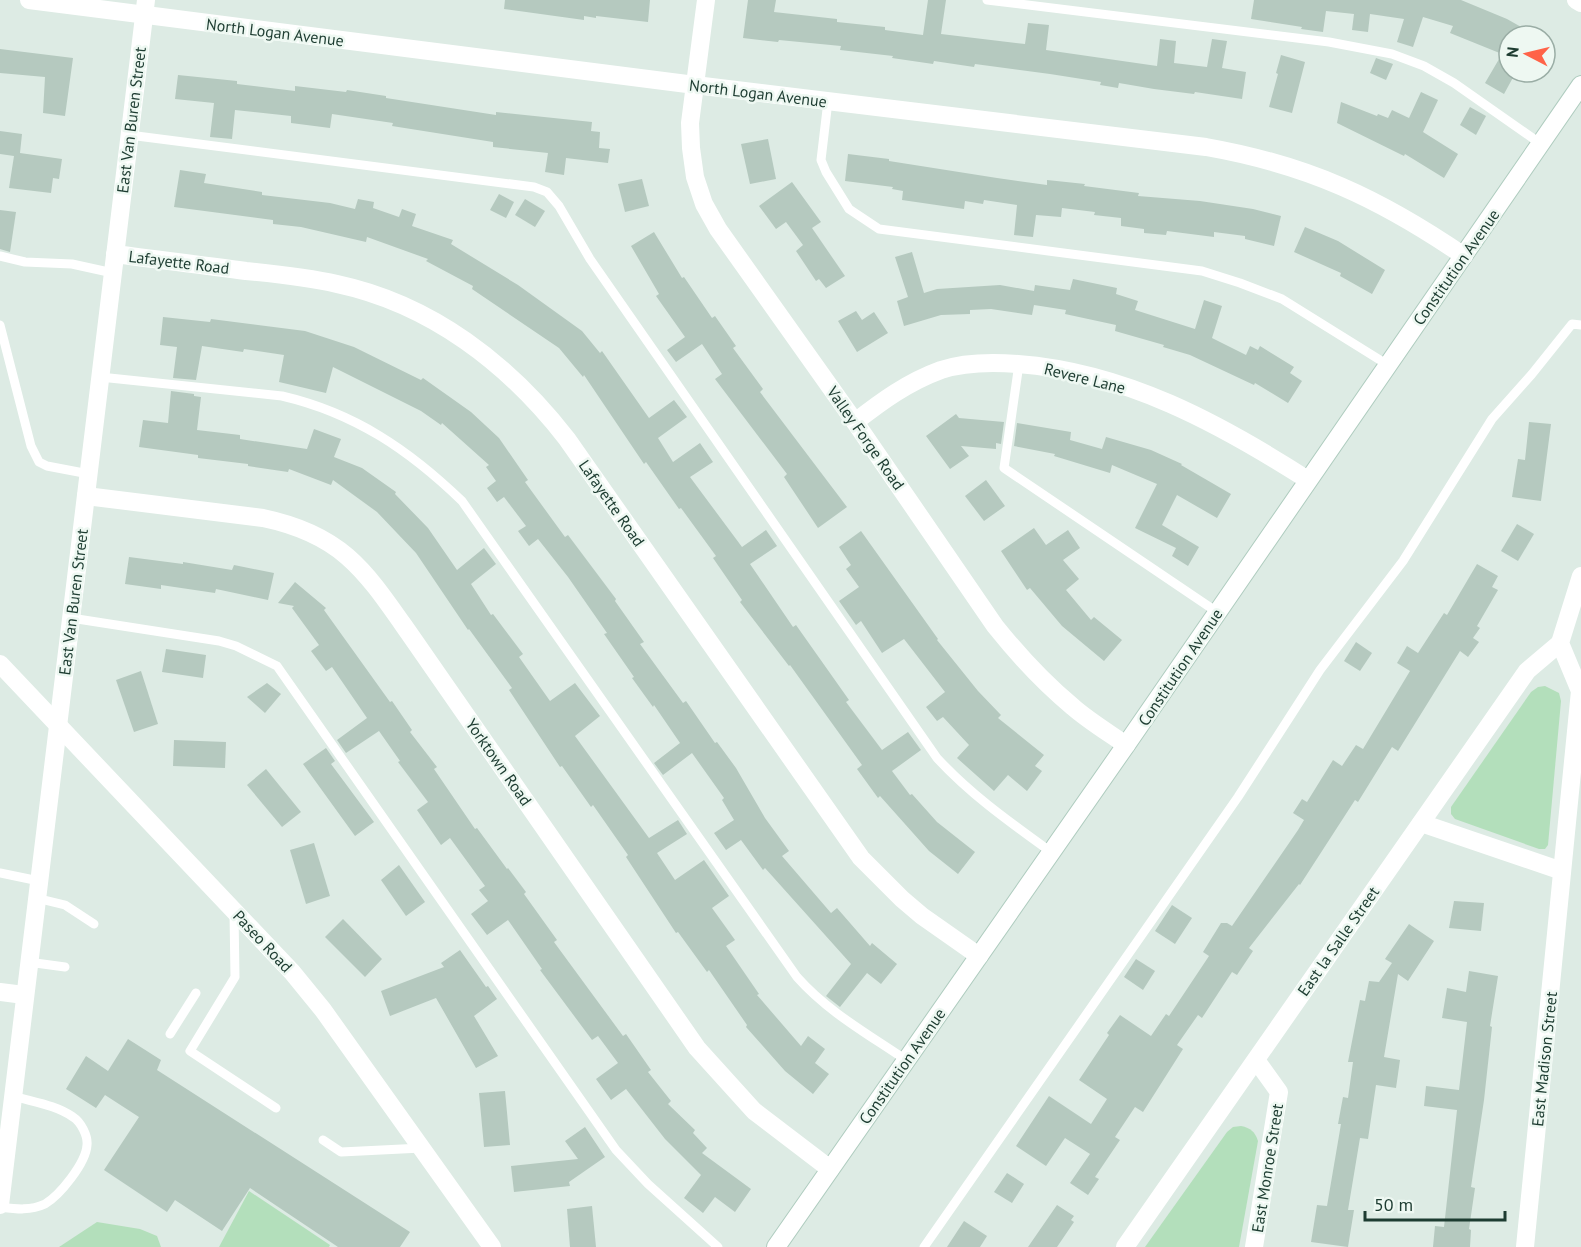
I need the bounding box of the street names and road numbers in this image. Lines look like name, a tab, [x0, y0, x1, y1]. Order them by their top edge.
street label: North Logan Avenue	[205, 14, 345, 50]
street label: East Van Buren Street	[112, 45, 150, 194]
street label: North Logan Avenue	[688, 75, 828, 111]
street label: Constitution Avenue	[1408, 205, 1504, 329]
street label: Lafayette Road	[128, 246, 230, 278]
street label: Revere Lane	[1042, 358, 1128, 398]
street label: Valley Forge Road	[822, 382, 909, 494]
street label: Lafayette Road	[575, 456, 649, 550]
street label: East Van Buren Street	[54, 527, 92, 676]
street label: Constitution Avenue	[1133, 605, 1227, 729]
street label: Yorktown Road	[462, 715, 536, 809]
street label: East la Salle Street	[1293, 882, 1383, 1000]
street label: Paseo Road	[229, 906, 297, 976]
street label: East Madison Street	[1527, 990, 1561, 1127]
street label: Constitution Avenue	[854, 1004, 950, 1128]
street label: East Monroe Street	[1247, 1102, 1287, 1234]

